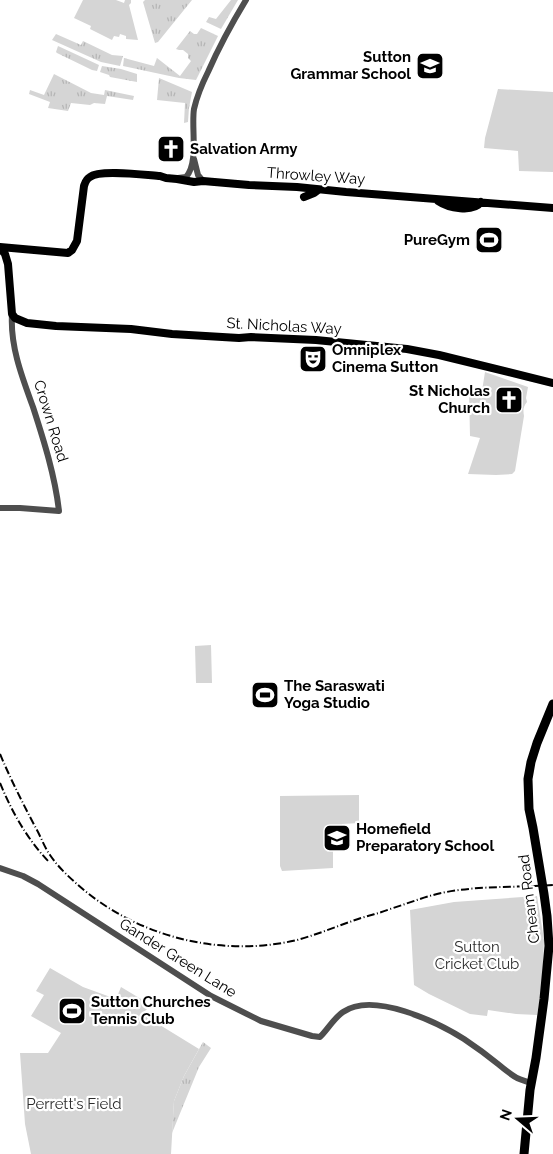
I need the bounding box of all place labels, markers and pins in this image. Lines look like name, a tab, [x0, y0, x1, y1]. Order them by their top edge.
place label: Sutton Grammar School	[290, 48, 411, 83]
school or university icon: Sutton Grammar School	[415, 51, 445, 81]
church icon: Salvation Army	[156, 134, 186, 164]
place label: Salvation Army	[190, 140, 298, 158]
sports icon: PureGym	[474, 225, 504, 255]
place label: PureGym	[404, 231, 470, 249]
place label: Omniplex Cinema Sutton	[332, 341, 438, 376]
theatre icon: Omniplex Cinema Sutton	[298, 344, 328, 374]
place label: St Nicholas Church	[409, 382, 490, 417]
church icon: St Nicholas Church	[494, 385, 524, 415]
place label: The Saraswati Yoga Studio	[284, 677, 385, 712]
sports icon: The Saraswati Yoga Studio	[250, 680, 280, 710]
place label: Homefield Preparatory School	[356, 820, 494, 855]
school or university icon: Homefield Preparatory School	[322, 823, 352, 853]
place label: Sutton Churches Tennis Club	[91, 993, 211, 1028]
sports icon: Sutton Churches Tennis Club	[57, 996, 87, 1026]

